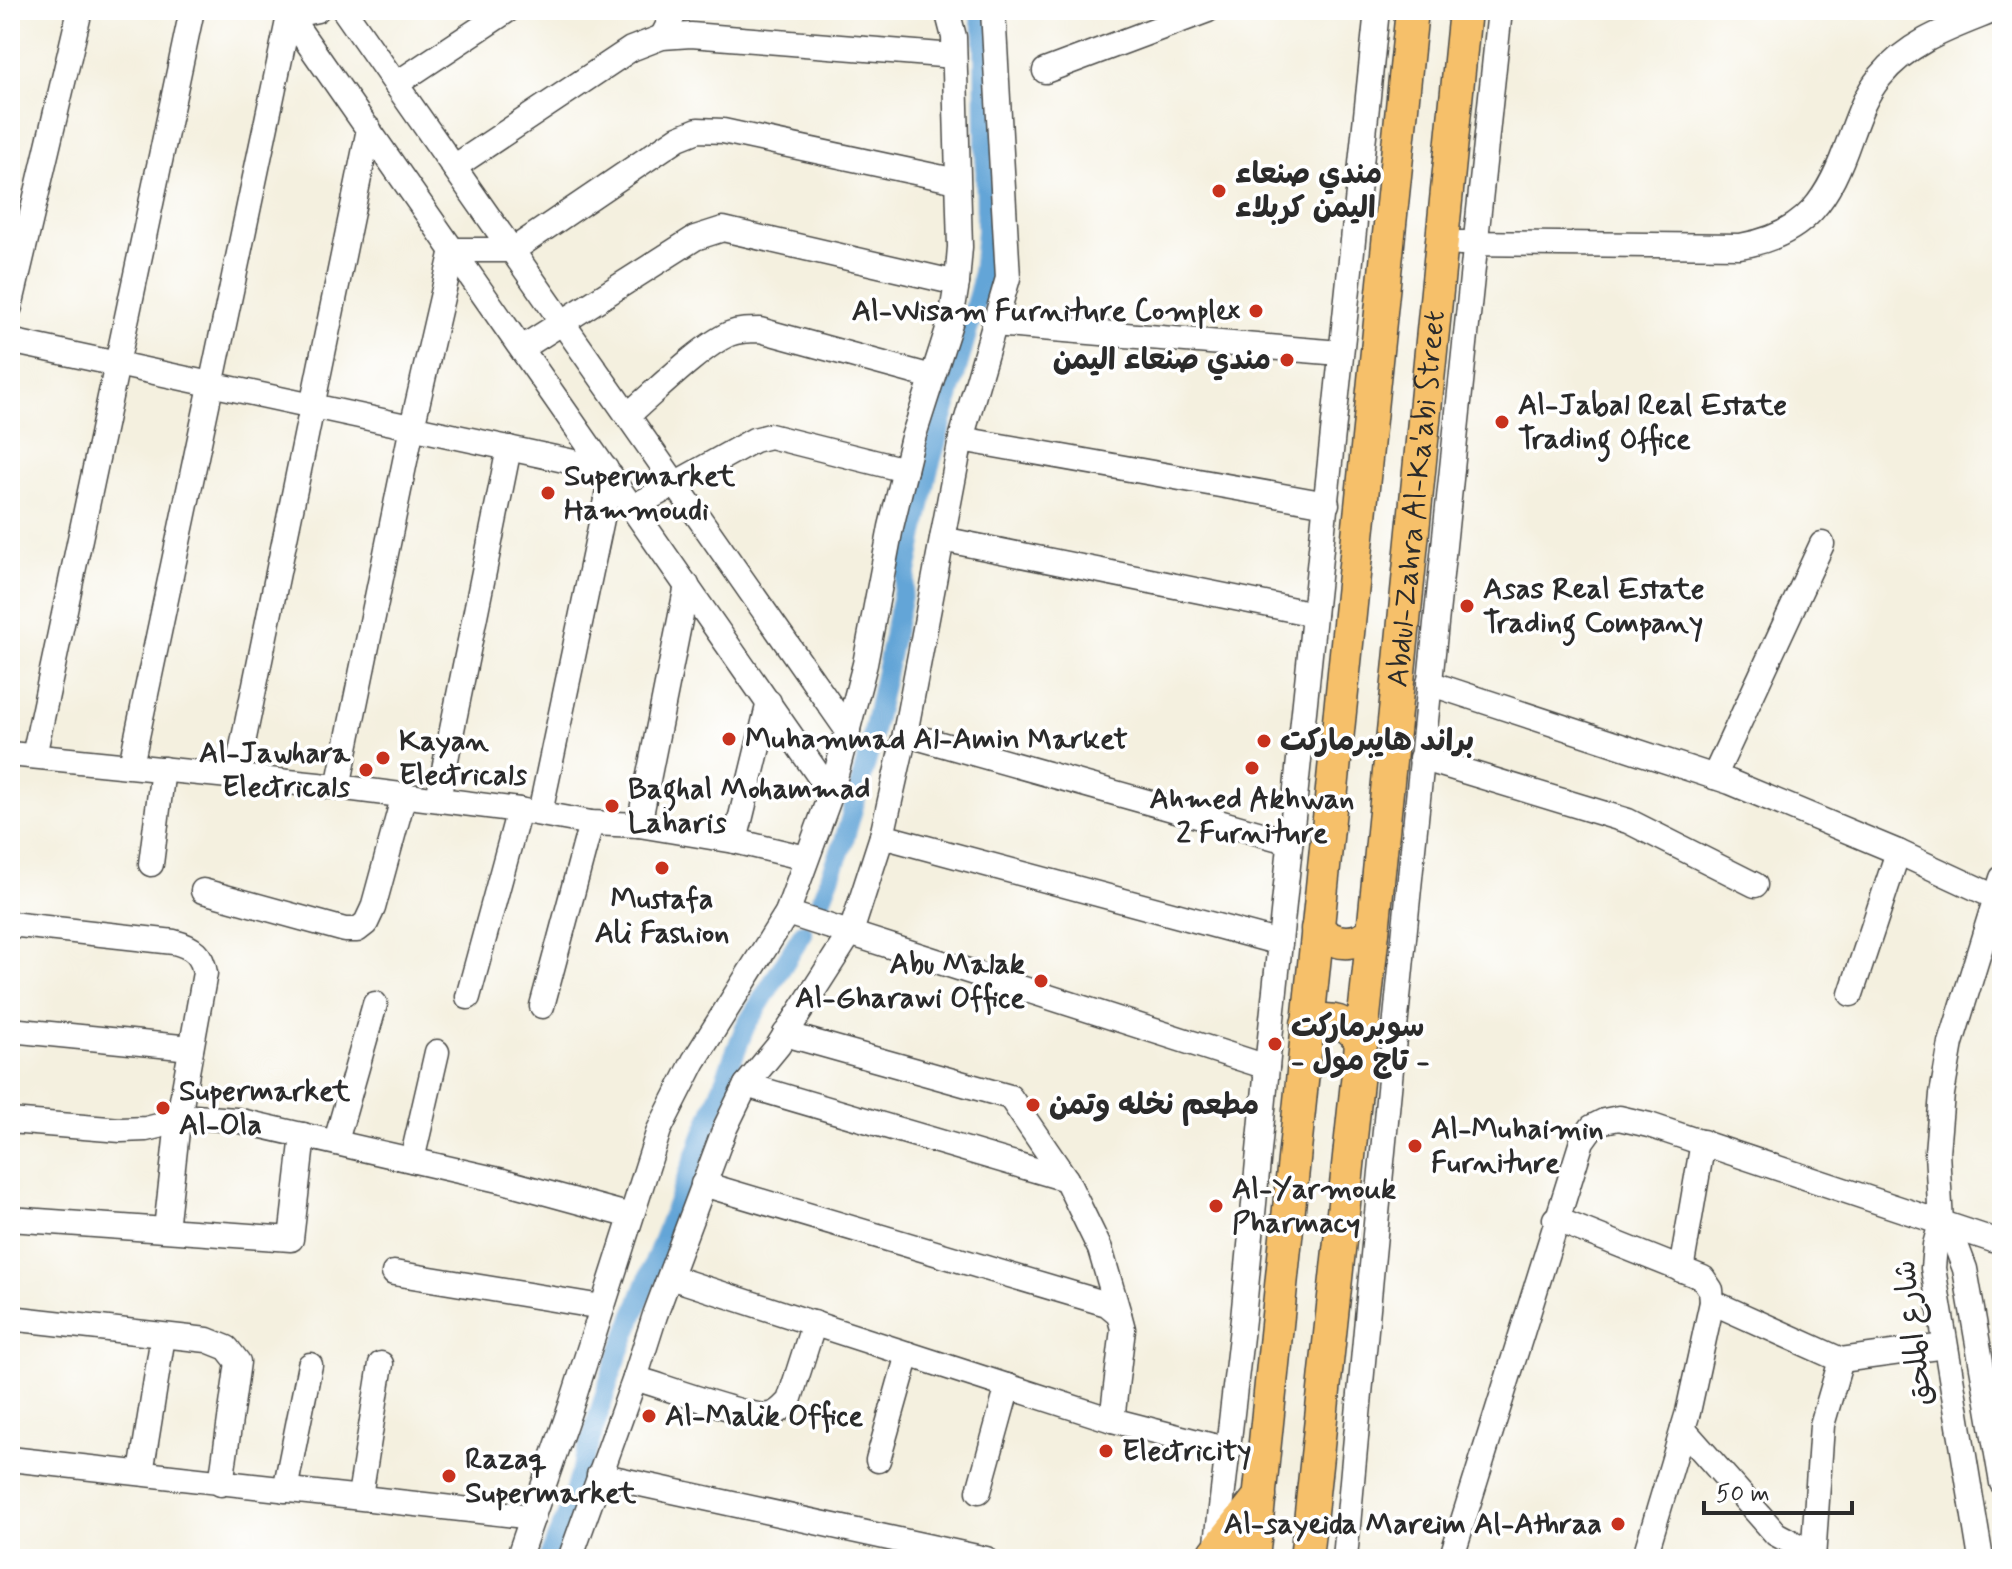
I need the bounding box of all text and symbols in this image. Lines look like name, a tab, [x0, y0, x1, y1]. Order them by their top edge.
place label: مندي صنعاء اليمن كربلاء	[1235, 155, 1382, 228]
marker: مندي صنعاء اليمن كربلاء	[1210, 182, 1228, 200]
place label: Al-Wisam Furniture Complex	[852, 292, 1241, 331]
marker: Al-Wisam Furniture Complex	[1247, 302, 1265, 320]
street label: Abdul-Zahra Al-Ka'abi Street	[1378, 308, 1454, 689]
place label: مندي صنعاء اليمن	[1053, 341, 1271, 381]
marker: مندي صنعاء اليمن	[1278, 351, 1296, 369]
place label: Al-Jabal Real Estate Trading Office	[1518, 386, 1787, 463]
marker: Al-Jabal Real Estate Trading Office	[1493, 413, 1511, 431]
place label: Supermarket Hammoudi	[564, 457, 736, 530]
marker: Supermarket Hammoudi	[539, 484, 557, 502]
place label: Asas Real Estate Trading Company	[1483, 570, 1705, 647]
marker: Asas Real Estate Trading Company	[1458, 597, 1476, 615]
place label: Muhammad Al-Amin Market	[745, 720, 1128, 759]
place label: Kayan Electricals	[399, 722, 528, 795]
place label: براند هايبرماركت	[1280, 722, 1474, 761]
marker: Muhammad Al-Amin Market	[720, 730, 738, 748]
marker: براند هايبرماركت	[1255, 732, 1273, 750]
place label: Al-Jawhara Electricals	[199, 734, 351, 807]
marker: Kayan Electricals	[374, 749, 392, 767]
marker: Ahmed Akhwan 2 Furniture	[1243, 759, 1261, 777]
marker: Al-Jawhara Electricals	[357, 761, 375, 779]
place label: Baghal Mohammad Laharis	[628, 770, 870, 843]
place label: Ahmed Akhwan 2 Furniture	[1150, 780, 1354, 853]
marker: Baghal Mohammad Laharis	[603, 797, 621, 815]
marker: Mustafa Ali Fashion	[653, 859, 671, 877]
place label: Mustafa Ali Fashion	[595, 880, 729, 953]
place label: Abu Malak Al-Gharawi Office	[795, 945, 1025, 1018]
marker: Abu Malak Al-Gharawi Office	[1032, 972, 1050, 990]
place label: سوبرماركت - تاج مول -	[1291, 1008, 1430, 1081]
marker: سوبرماركت - تاج مول -	[1266, 1035, 1284, 1053]
place label: Supermarket Al-Ola	[179, 1072, 351, 1145]
place label: مطعم نخله وتمن	[1049, 1086, 1259, 1126]
marker: مطعم نخله وتمن	[1024, 1096, 1042, 1114]
marker: Supermarket Al-Ola	[154, 1099, 172, 1117]
place label: Al-Muhaimin Furniture	[1431, 1110, 1604, 1183]
marker: Al-Muhaimin Furniture	[1406, 1137, 1424, 1155]
place label: Al-Yarmouk Pharmacy	[1232, 1170, 1396, 1243]
marker: Al-Yarmouk Pharmacy	[1207, 1197, 1225, 1215]
street label: شارع الملحق	[1886, 1258, 1942, 1408]
place label: Al-Malik Office	[665, 1397, 863, 1436]
marker: Al-Malik Office	[640, 1407, 658, 1425]
place label: Electricity	[1122, 1432, 1251, 1471]
place label: Razaq Supermarket	[465, 1440, 637, 1513]
marker: Electricity	[1097, 1442, 1115, 1460]
scale bar	[1704, 1465, 1852, 1515]
marker: Razaq Supermarket	[440, 1467, 458, 1485]
text: 50 m	[1716, 1479, 1770, 1510]
place label: Al-sayeida Mareim Al-Athraa	[1224, 1505, 1602, 1544]
marker: Al-sayeida Mareim Al-Athraa	[1609, 1515, 1627, 1533]

